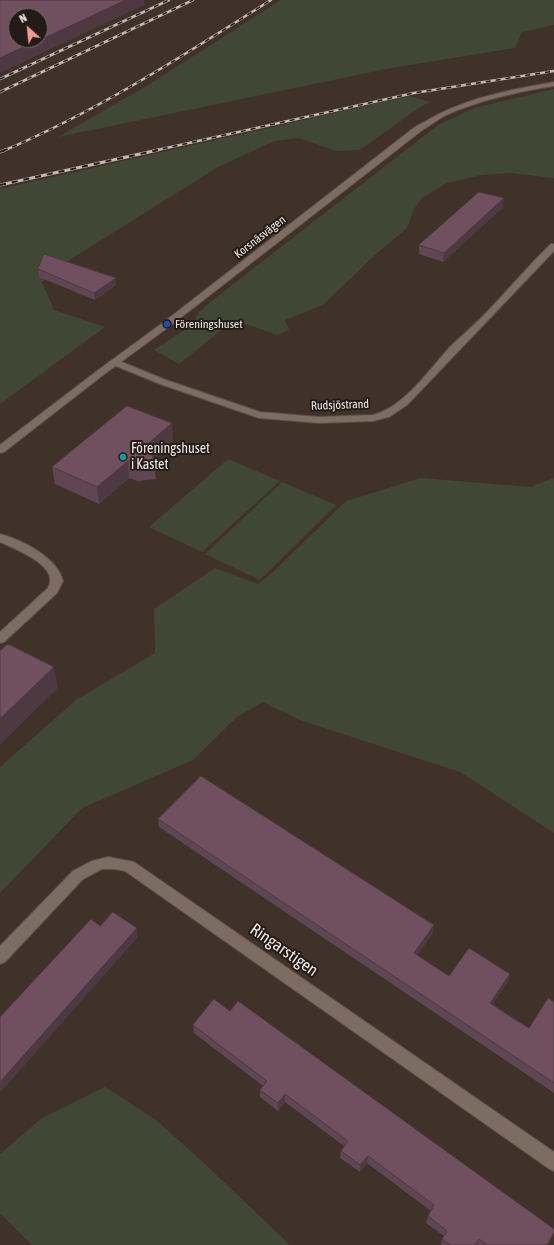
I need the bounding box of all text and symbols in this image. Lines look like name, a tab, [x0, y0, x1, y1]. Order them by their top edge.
north arrow	[8, 8, 48, 48]
text: N	[17, 11, 29, 25]
street label: Korsnäsvägen	[231, 212, 289, 262]
place label: Föreningshuset	[175, 317, 243, 331]
marker: Föreningshuset	[162, 319, 172, 329]
street label: Rudsjöstrand	[311, 397, 369, 413]
place label: Föreningshuset i Kastet	[131, 441, 210, 474]
marker: Föreningshuset i Kastet	[118, 452, 128, 462]
street label: Ringarstigen	[246, 919, 322, 981]

